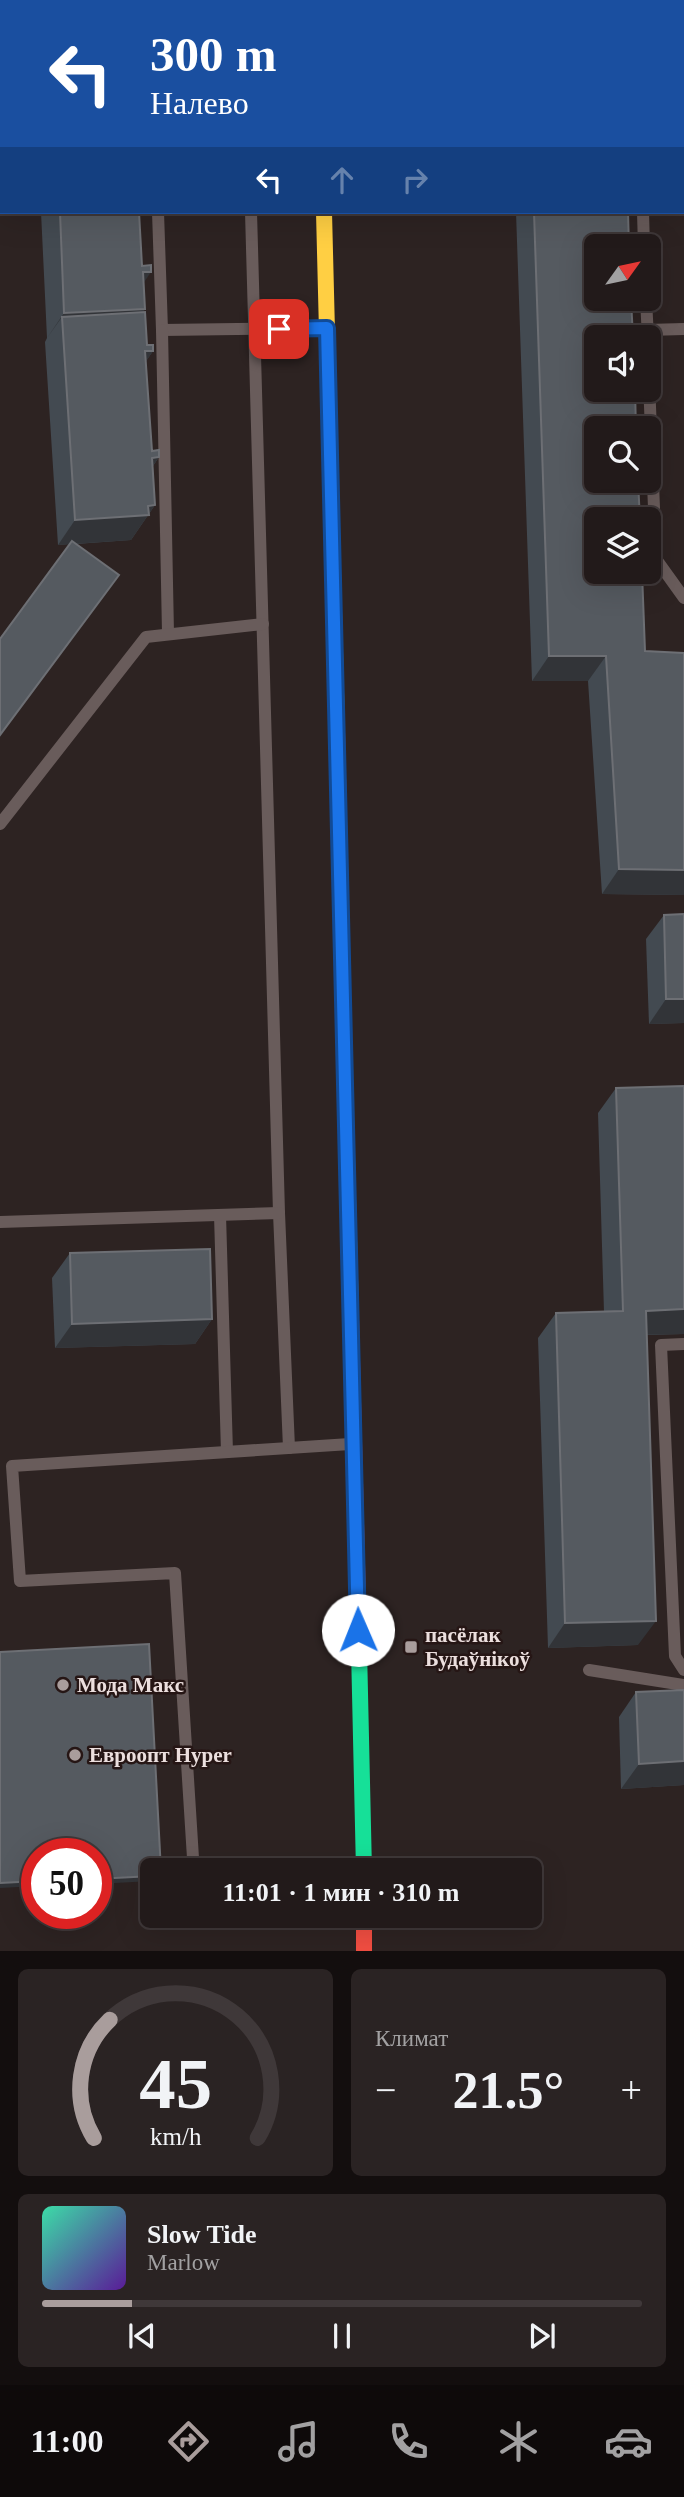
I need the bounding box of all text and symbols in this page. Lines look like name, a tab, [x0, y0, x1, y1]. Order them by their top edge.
text: 300 m	[150, 27, 277, 82]
icon: left	[35, 28, 126, 119]
text: Налево	[150, 85, 249, 121]
icon: left	[250, 161, 288, 199]
icon: ahead	[323, 161, 361, 199]
icon: right	[396, 161, 434, 199]
north arrow	[584, 234, 662, 312]
map controls	[584, 234, 661, 584]
pin	[249, 299, 309, 359]
icon: arrive	[260, 310, 298, 348]
button: sound	[584, 325, 661, 402]
button: search	[584, 416, 661, 493]
button: layers	[584, 507, 661, 584]
position arrow	[321, 1593, 395, 1667]
place label: пасёлак Будаўнікоў	[425, 1623, 530, 1671]
marker: пасёлак Будаўнікоў	[403, 1639, 419, 1655]
place label: Мода Макс	[77, 1673, 184, 1697]
marker: Мода Макс	[55, 1677, 71, 1693]
place label: Евроопт Hyper	[89, 1743, 232, 1767]
marker: Евроопт Hyper	[67, 1747, 83, 1763]
speed limit sign: 50	[21, 1838, 112, 1929]
text: 11:01 · 1 мин · 310 m	[223, 1878, 459, 1907]
text: Климат	[375, 2026, 448, 2051]
text: 45	[139, 2044, 212, 2125]
text: 21.5°	[453, 2062, 564, 2119]
text: −	[375, 2069, 396, 2111]
text: +	[621, 2069, 642, 2111]
text: km/h	[150, 2123, 202, 2150]
text: Slow Tide	[147, 2220, 257, 2249]
text: Marlow	[147, 2250, 220, 2275]
icon: previous	[123, 2317, 161, 2355]
icon: pause	[323, 2317, 361, 2355]
icon: next	[523, 2317, 561, 2355]
icon: directions	[164, 2417, 213, 2466]
icon: music	[274, 2417, 323, 2466]
icon: phone	[384, 2417, 433, 2466]
icon: climate	[494, 2417, 543, 2466]
icon: car	[604, 2417, 653, 2466]
text: 11:00	[31, 2423, 103, 2459]

